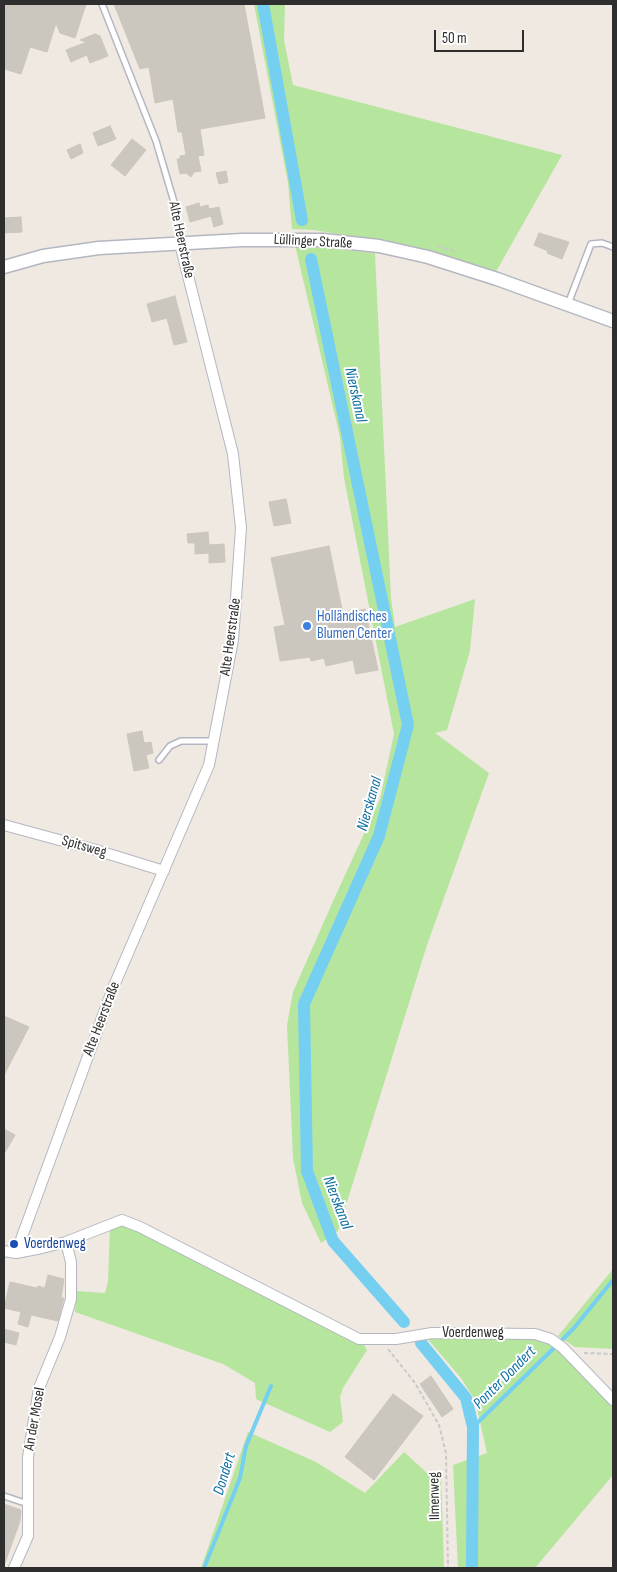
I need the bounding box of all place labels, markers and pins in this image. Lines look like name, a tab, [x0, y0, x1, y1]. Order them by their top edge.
place label: Holländisches Blumen Center	[317, 608, 392, 643]
marker: Holländisches Blumen Center	[301, 620, 313, 632]
place label: Voerdenweg	[24, 1235, 86, 1253]
marker: Voerdenweg	[8, 1238, 20, 1250]

